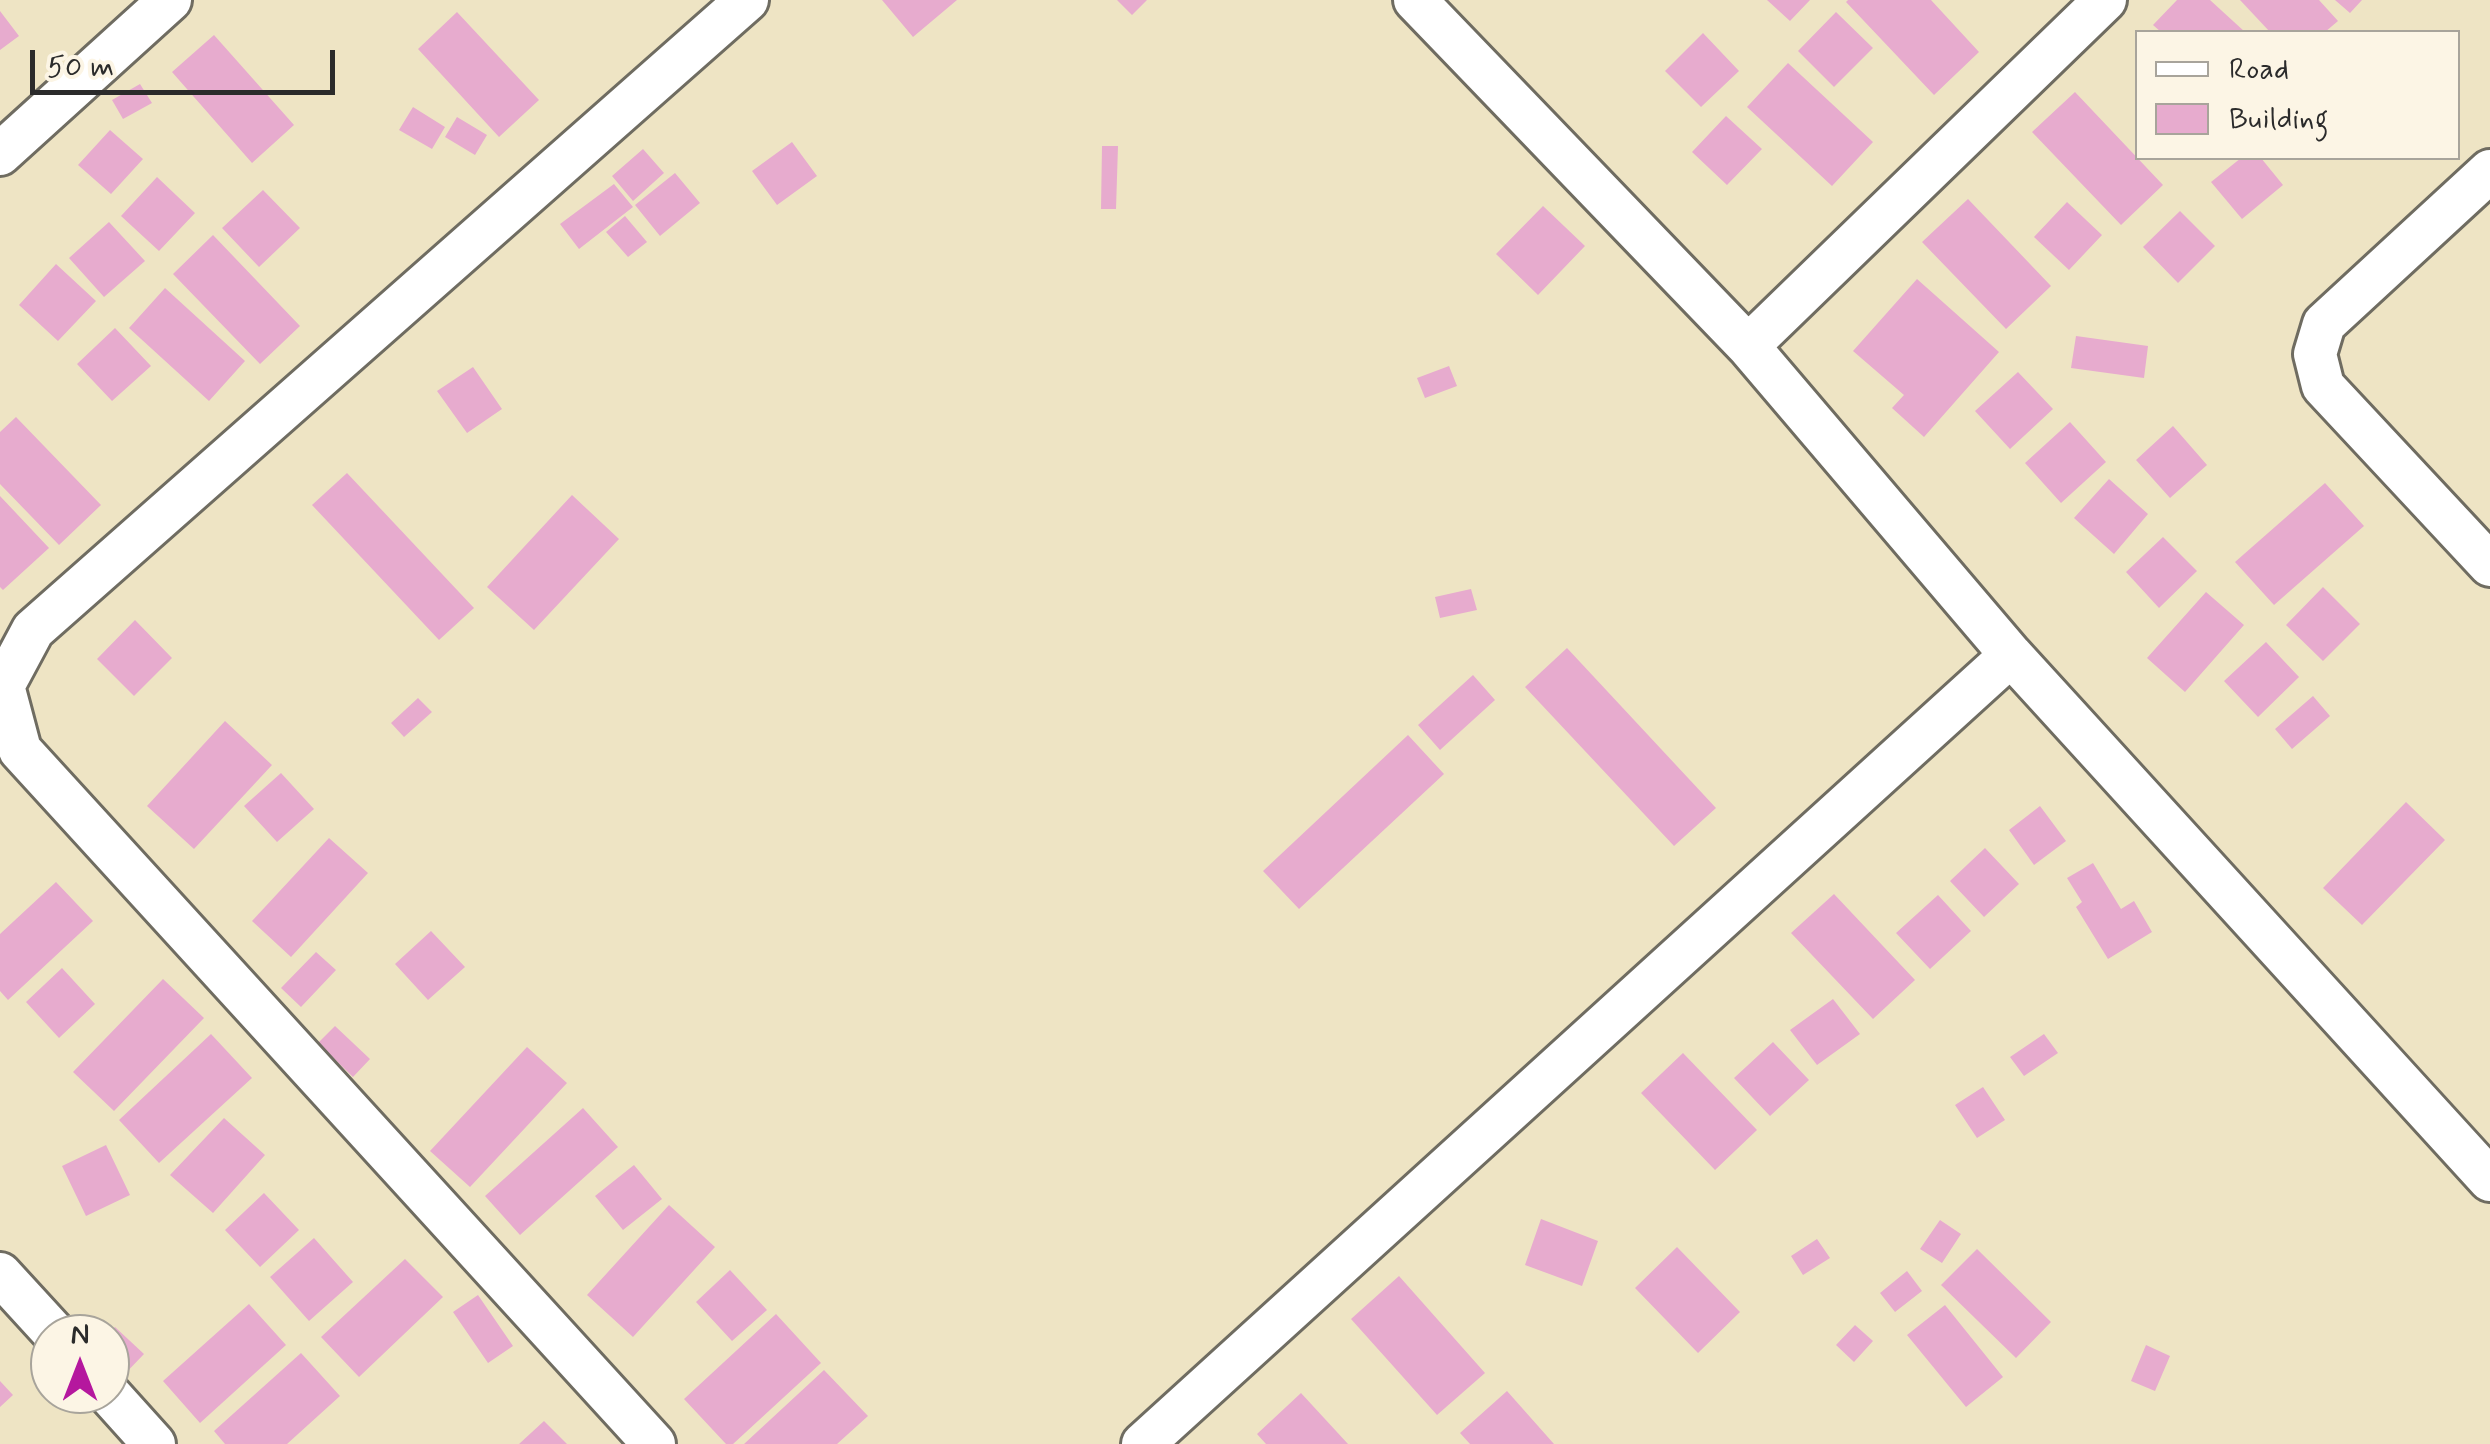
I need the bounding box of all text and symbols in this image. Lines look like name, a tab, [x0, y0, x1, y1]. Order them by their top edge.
scale bar	[35, 30, 340, 92]
legend	[2135, 30, 2460, 160]
text: 50 m	[47, 48, 114, 87]
text: Road	[2229, 50, 2289, 89]
text: Building	[2229, 100, 2328, 139]
north arrow	[30, 1314, 130, 1414]
text: N	[71, 1317, 89, 1354]

